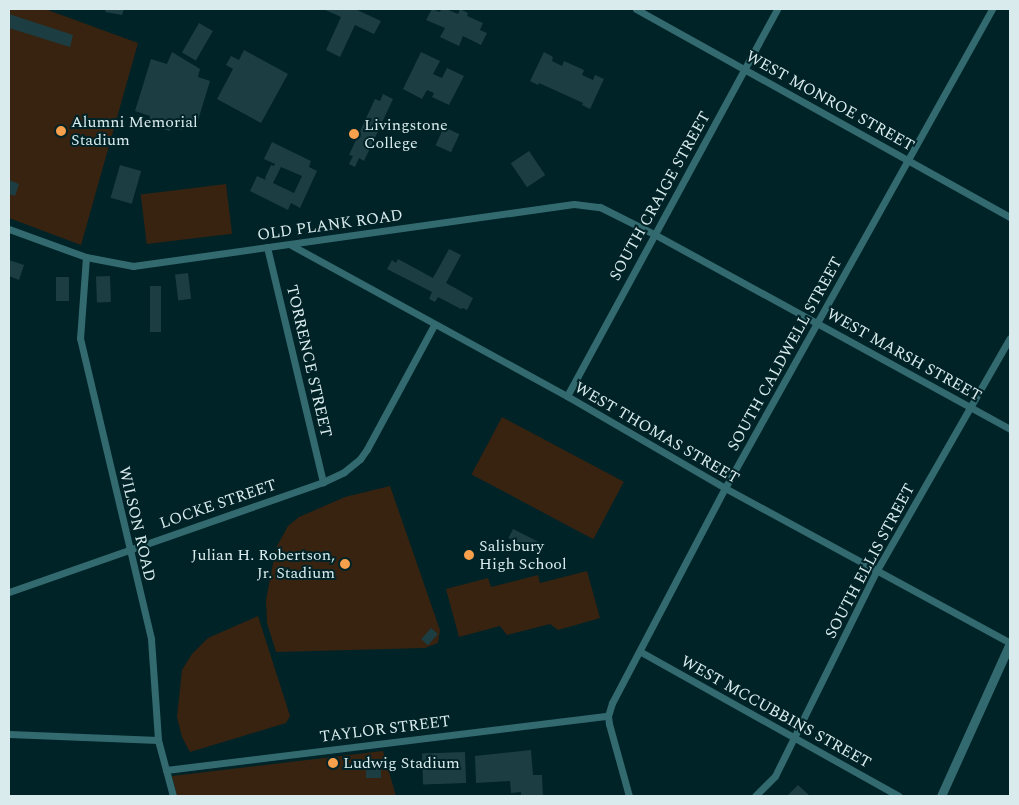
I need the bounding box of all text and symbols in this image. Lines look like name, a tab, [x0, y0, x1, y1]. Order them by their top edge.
street label: WEST MONROE STREET	[742, 47, 918, 155]
street label: SOUTH CRAIGE STREET	[605, 108, 715, 284]
place label: Alumni Memorial Stadium	[71, 112, 198, 150]
place label: Livingstone College	[364, 115, 448, 153]
marker: Alumni Memorial Stadium	[55, 125, 67, 137]
marker: Livingstone College	[348, 128, 360, 140]
street label: OLD PLANK ROAD	[256, 205, 404, 245]
street label: SOUTH CALDWELL STREET	[724, 254, 846, 454]
street label: TORRENCE STREET	[282, 283, 336, 439]
street label: WEST MARSH STREET	[823, 304, 985, 406]
street label: WEST THOMAS STREET	[571, 378, 743, 488]
street label: WILSON ROAD	[114, 465, 160, 583]
street label: LOCKE STREET	[157, 475, 279, 533]
street label: SOUTH ELLIS STREET	[821, 480, 919, 642]
place label: Salisbury High School	[479, 536, 567, 574]
place label: Julian H. Robertson, Jr. Stadium	[191, 545, 335, 583]
marker: Salisbury High School	[463, 549, 475, 561]
marker: Julian H. Robertson, Jr. Stadium	[339, 558, 351, 570]
street label: WEST MCCUBBINS STREET	[677, 652, 875, 772]
street label: TAYLOR STREET	[319, 711, 451, 747]
place label: Ludwig Stadium	[343, 753, 460, 773]
marker: Ludwig Stadium	[327, 757, 339, 769]

